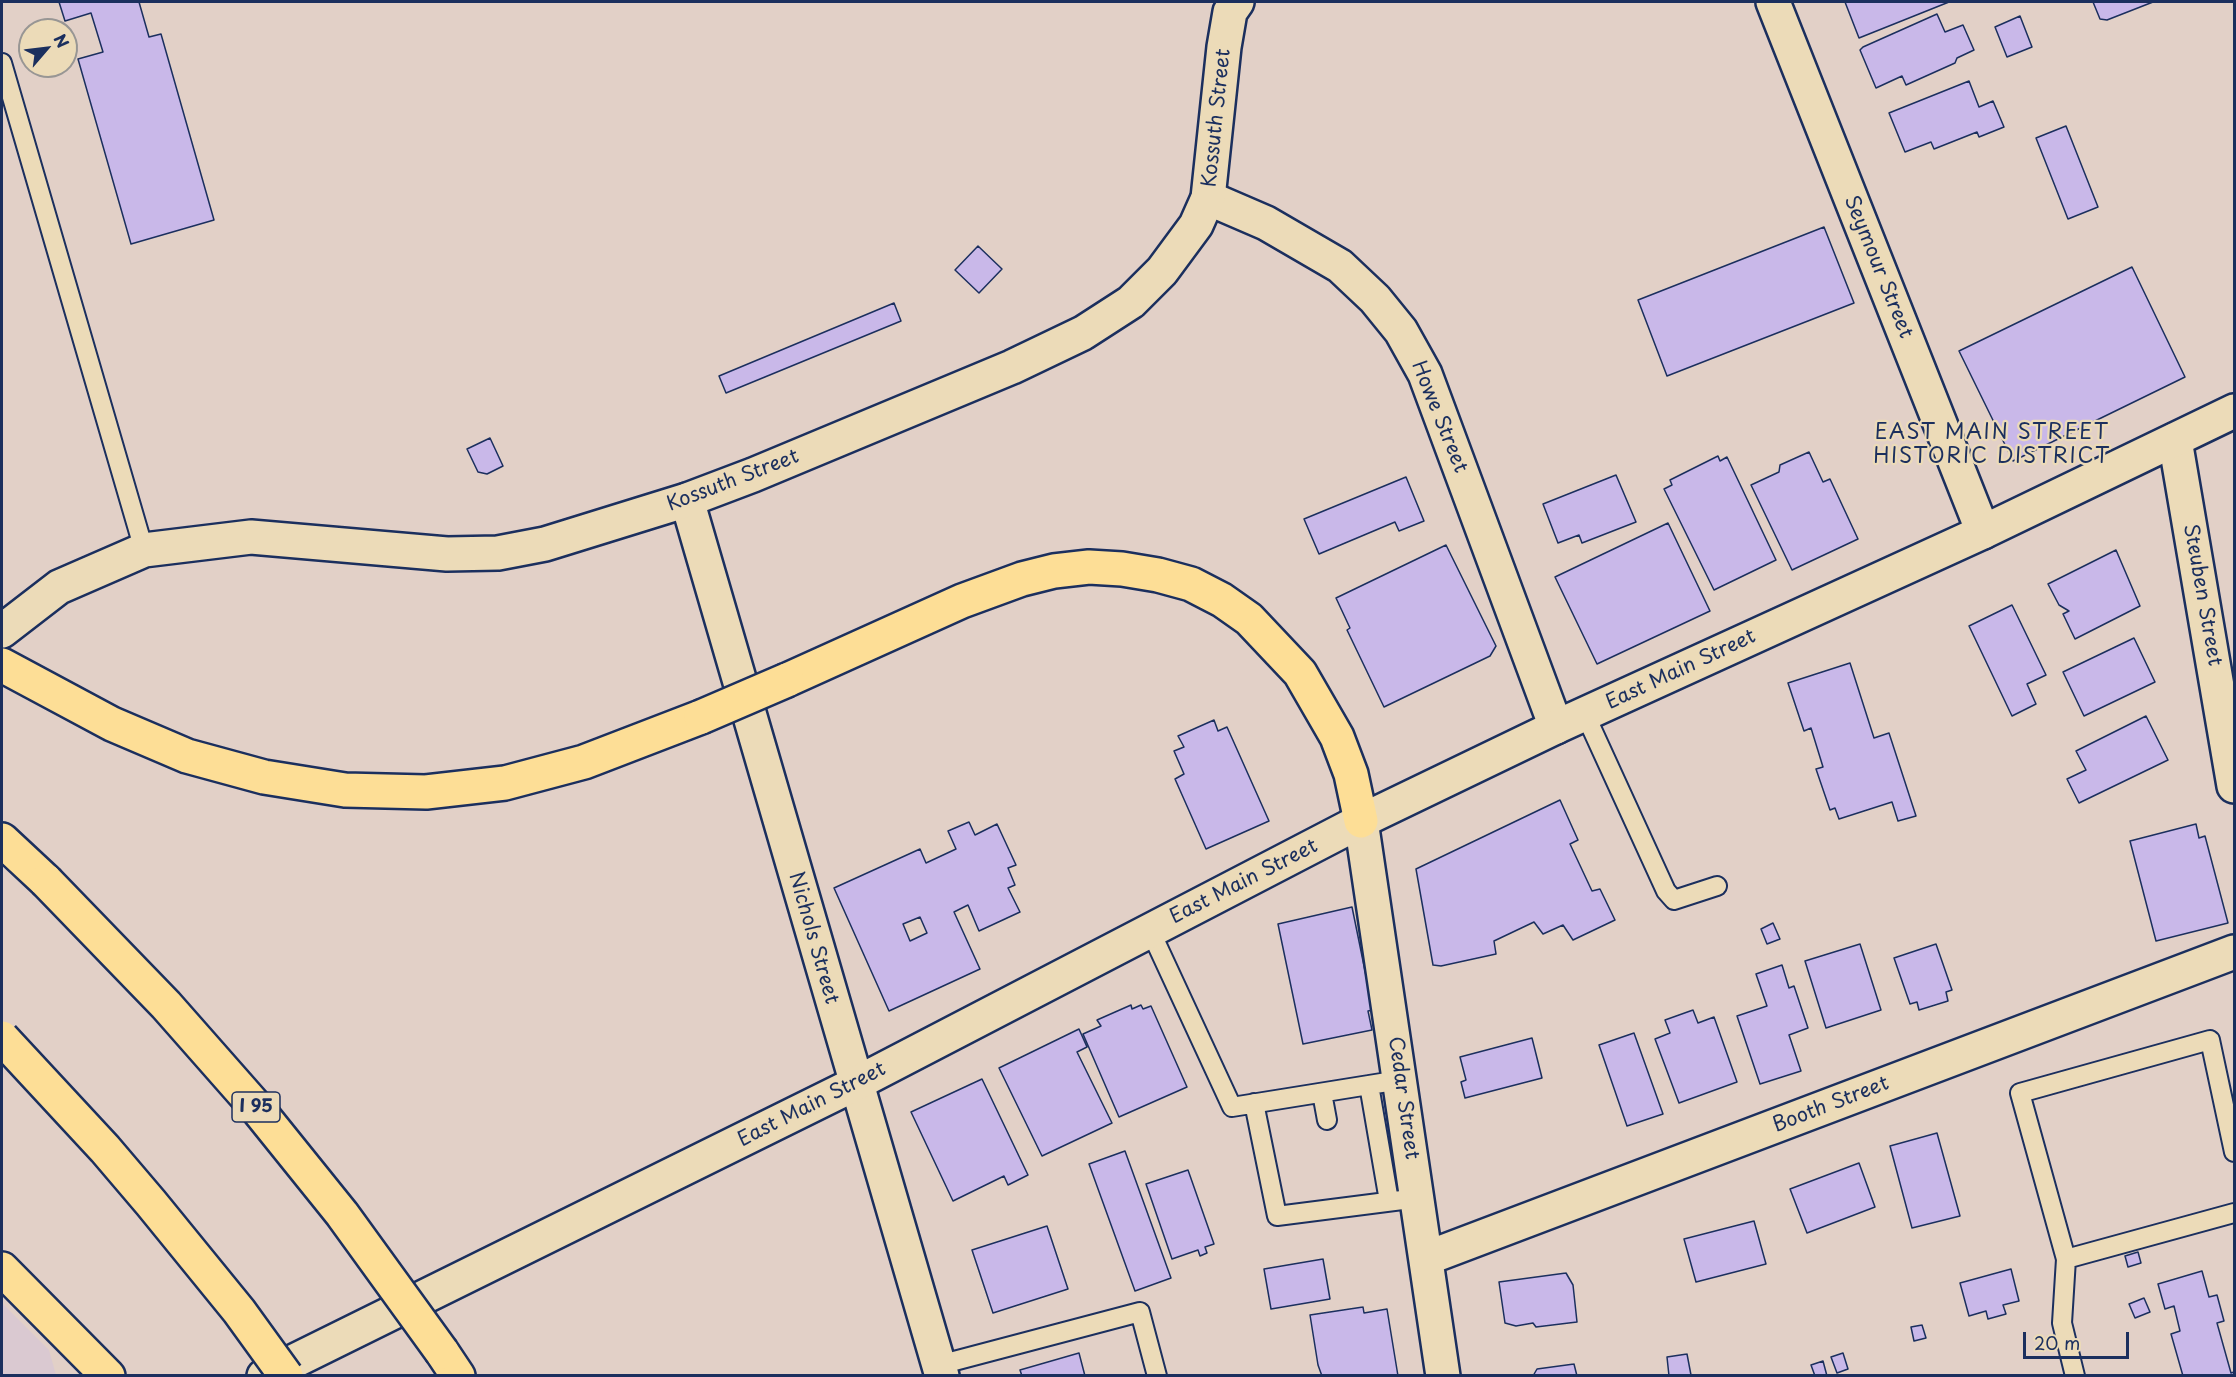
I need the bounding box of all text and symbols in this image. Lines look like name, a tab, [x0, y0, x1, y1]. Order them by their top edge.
north arrow	[18, 18, 78, 78]
text: N	[49, 29, 76, 52]
street label: Kossuth Street	[1198, 47, 1236, 189]
street label: Seymour Street	[1838, 192, 1918, 342]
street label: Howe Street	[1406, 358, 1472, 476]
district label: EAST MAIN STREET HISTORIC DISTRICT	[1873, 420, 2111, 470]
street label: Kossuth Street	[664, 445, 802, 517]
street label: Steuben Street	[2178, 522, 2226, 668]
street label: East Main Street	[1602, 625, 1760, 715]
street label: East Main Street	[1166, 834, 1322, 930]
street label: Nichols Street	[783, 869, 843, 1007]
street label: Cedar Street	[1382, 1035, 1424, 1161]
street label: East Main Street	[734, 1057, 890, 1153]
street label: Booth Street	[1769, 1072, 1893, 1138]
road number: I 95	[232, 1092, 280, 1122]
scale bar	[2026, 1320, 2132, 1358]
text: 20 m	[2034, 1329, 2080, 1356]

